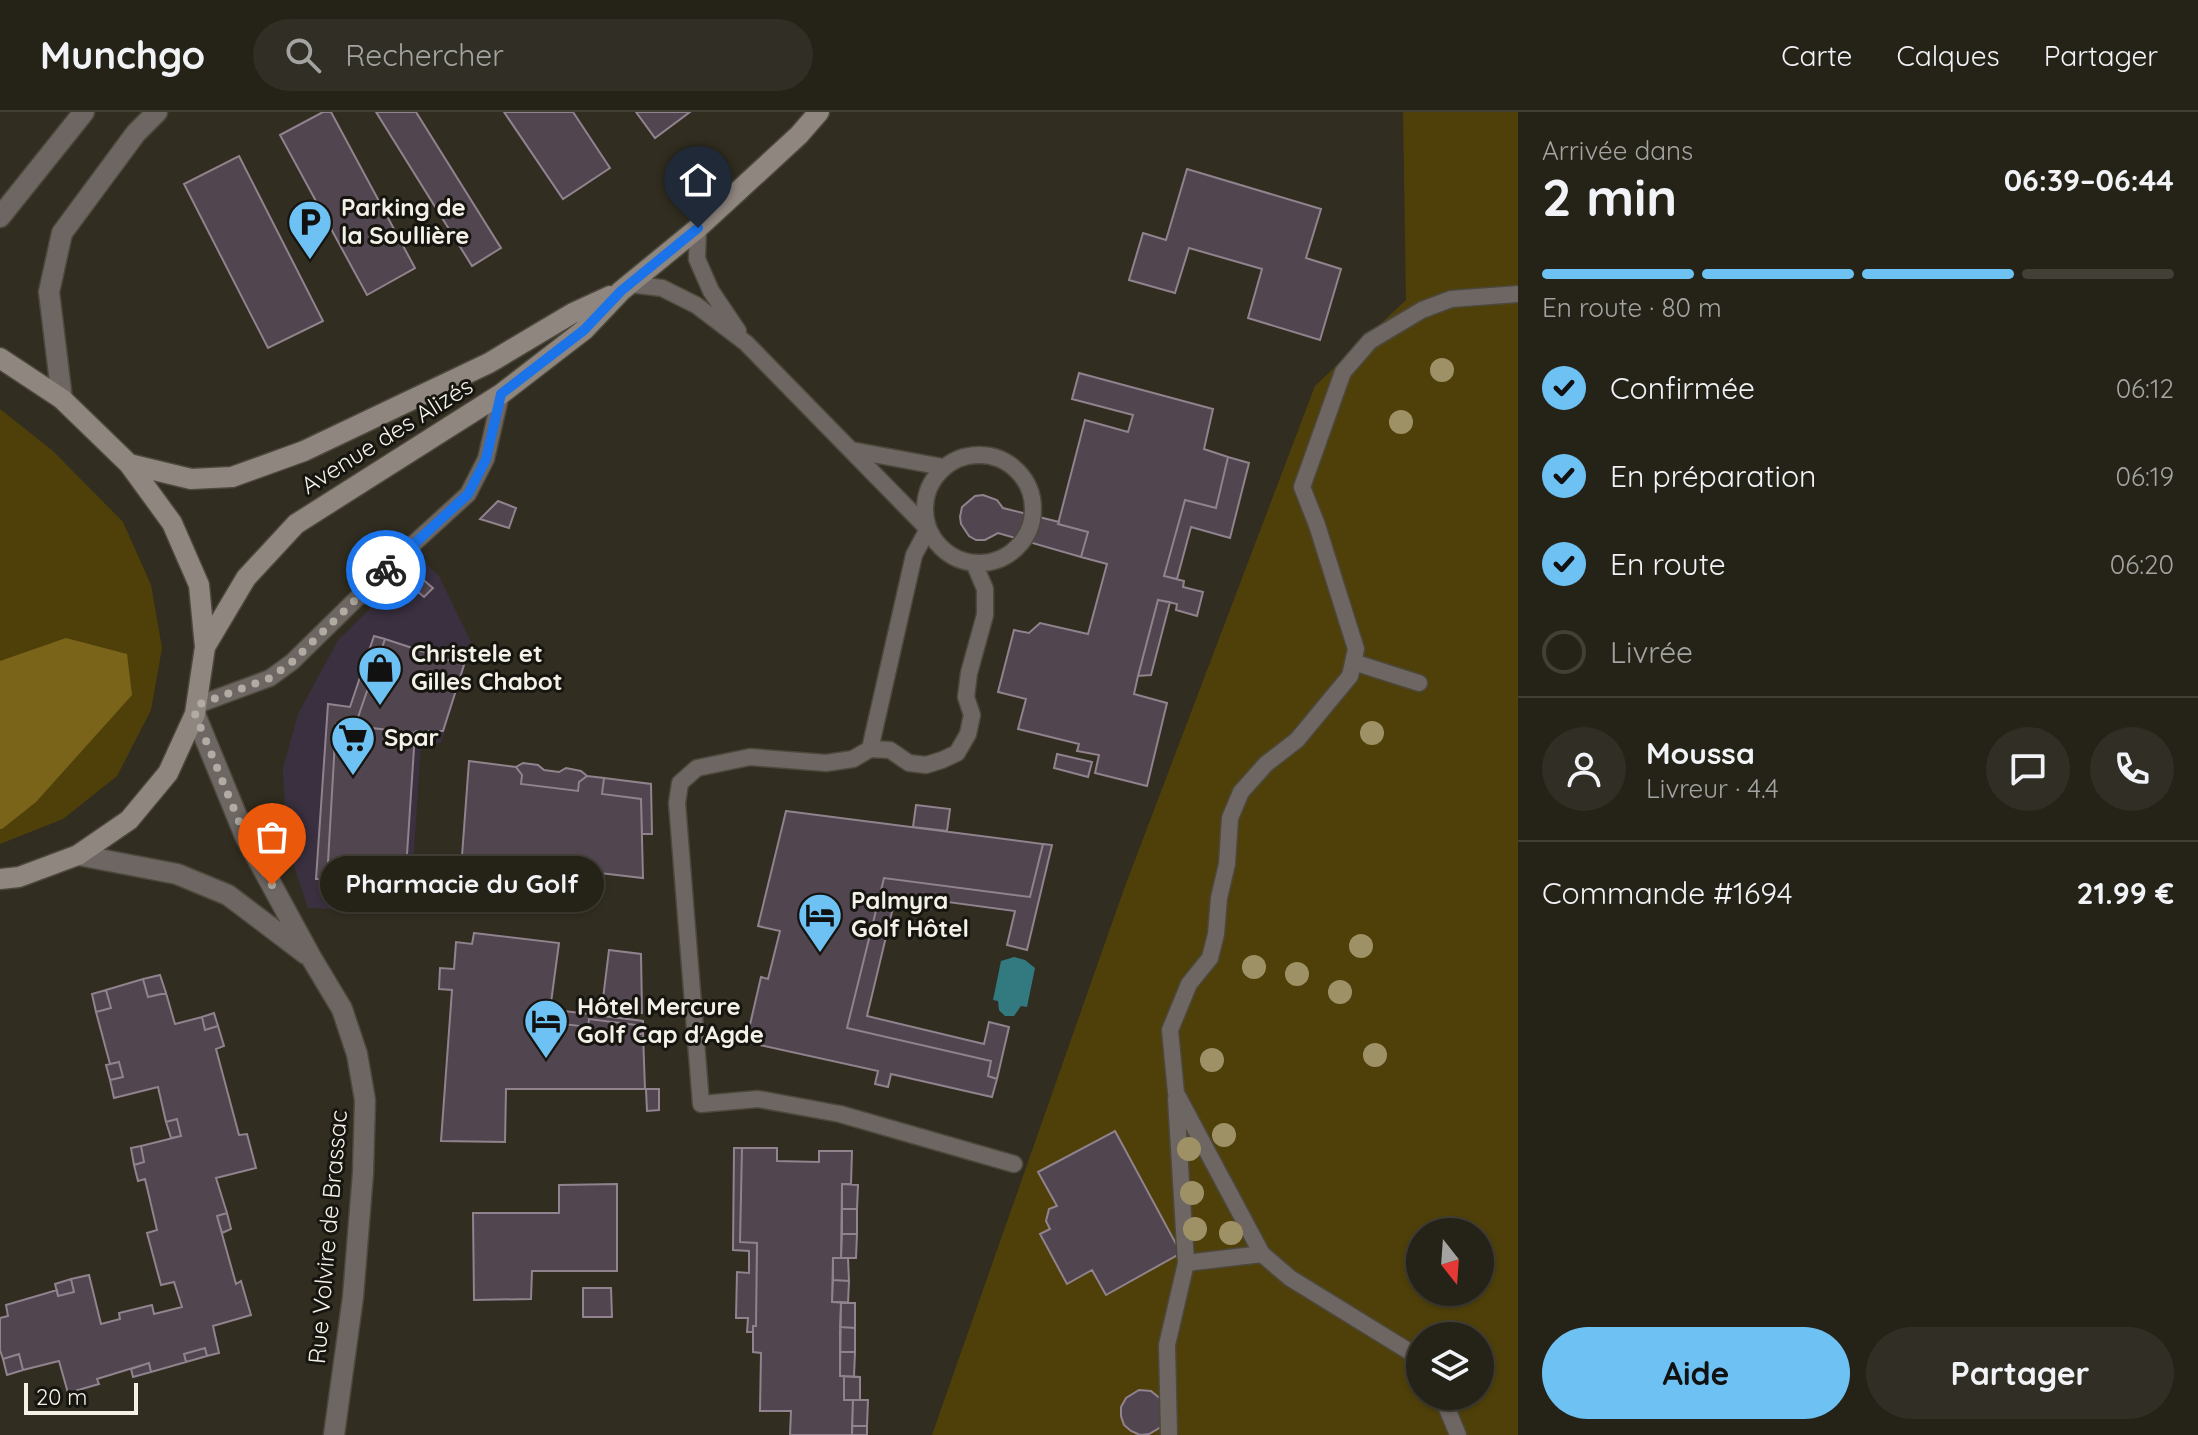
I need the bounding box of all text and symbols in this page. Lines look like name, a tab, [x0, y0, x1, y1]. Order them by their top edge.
search box	[253, 19, 813, 91]
text: Munchgo	[40, 31, 205, 79]
icon: search	[281, 33, 325, 77]
text: Rechercher	[345, 36, 504, 74]
text: Carte	[1781, 38, 1852, 73]
text: Calques	[1896, 38, 2000, 73]
text: Partager	[2044, 38, 2158, 73]
text: Arrivée dans	[1542, 134, 1693, 167]
pin	[664, 146, 732, 228]
icon: home	[676, 158, 720, 202]
text: 06:39–06:44	[2004, 161, 2174, 199]
text: 2 min	[1542, 164, 1677, 229]
place label: Parking de la Soullière	[341, 192, 470, 250]
parking icon: Parking de la Soullière	[286, 198, 334, 261]
text: En route · 80 m	[1542, 291, 1722, 324]
icon: check	[1542, 366, 1586, 410]
text: Confirmée	[1610, 369, 1755, 407]
street label: Avenue des Alizés	[295, 370, 478, 500]
text: 06:12	[2116, 372, 2174, 405]
icon: check	[1542, 454, 1586, 498]
text: En préparation	[1610, 457, 1816, 495]
text: 06:19	[2116, 460, 2174, 493]
courier	[346, 530, 426, 610]
icon: check	[1542, 542, 1586, 586]
text: En route	[1610, 545, 1726, 583]
icon: bike	[364, 548, 408, 592]
text: 06:20	[2110, 548, 2174, 581]
text: Livrée	[1610, 633, 1693, 671]
place label: Christele et Gilles Chabot	[411, 638, 563, 696]
shop icon: Christele et Gilles Chabot	[356, 644, 404, 707]
supermarket icon: Spar	[329, 714, 377, 777]
place label: Spar	[384, 722, 439, 752]
button: person	[1542, 727, 1626, 811]
button: chat	[1986, 727, 2070, 811]
button: phone	[2090, 727, 2174, 811]
text: Moussa	[1646, 734, 1755, 772]
text: Livreur · 4.4	[1646, 772, 1779, 805]
pin	[238, 803, 306, 885]
icon: bag	[250, 815, 294, 859]
callout: Pharmacie du Golf	[320, 857, 604, 913]
text: Pharmacie du Golf	[345, 867, 579, 900]
text: Commande #1694	[1542, 874, 1793, 912]
text: 21.99 €	[2077, 874, 2174, 912]
place label: Palmyra Golf Hôtel	[851, 885, 969, 943]
hotel icon: Palmyra Golf Hôtel	[796, 891, 844, 954]
place label: Hôtel Mercure Golf Cap d'Agde	[577, 991, 764, 1049]
hotel icon: Hôtel Mercure Golf Cap d'Agde	[522, 997, 570, 1060]
street label: Rue Volvire de Brassac	[301, 1109, 353, 1365]
north arrow	[1406, 1218, 1494, 1306]
map controls	[1406, 1218, 1494, 1410]
button: layers	[1406, 1322, 1494, 1410]
button: Aide	[1542, 1327, 1850, 1419]
button: Partager	[1866, 1327, 2174, 1419]
scale bar	[24, 1379, 138, 1415]
text: 20 m	[36, 1383, 87, 1411]

